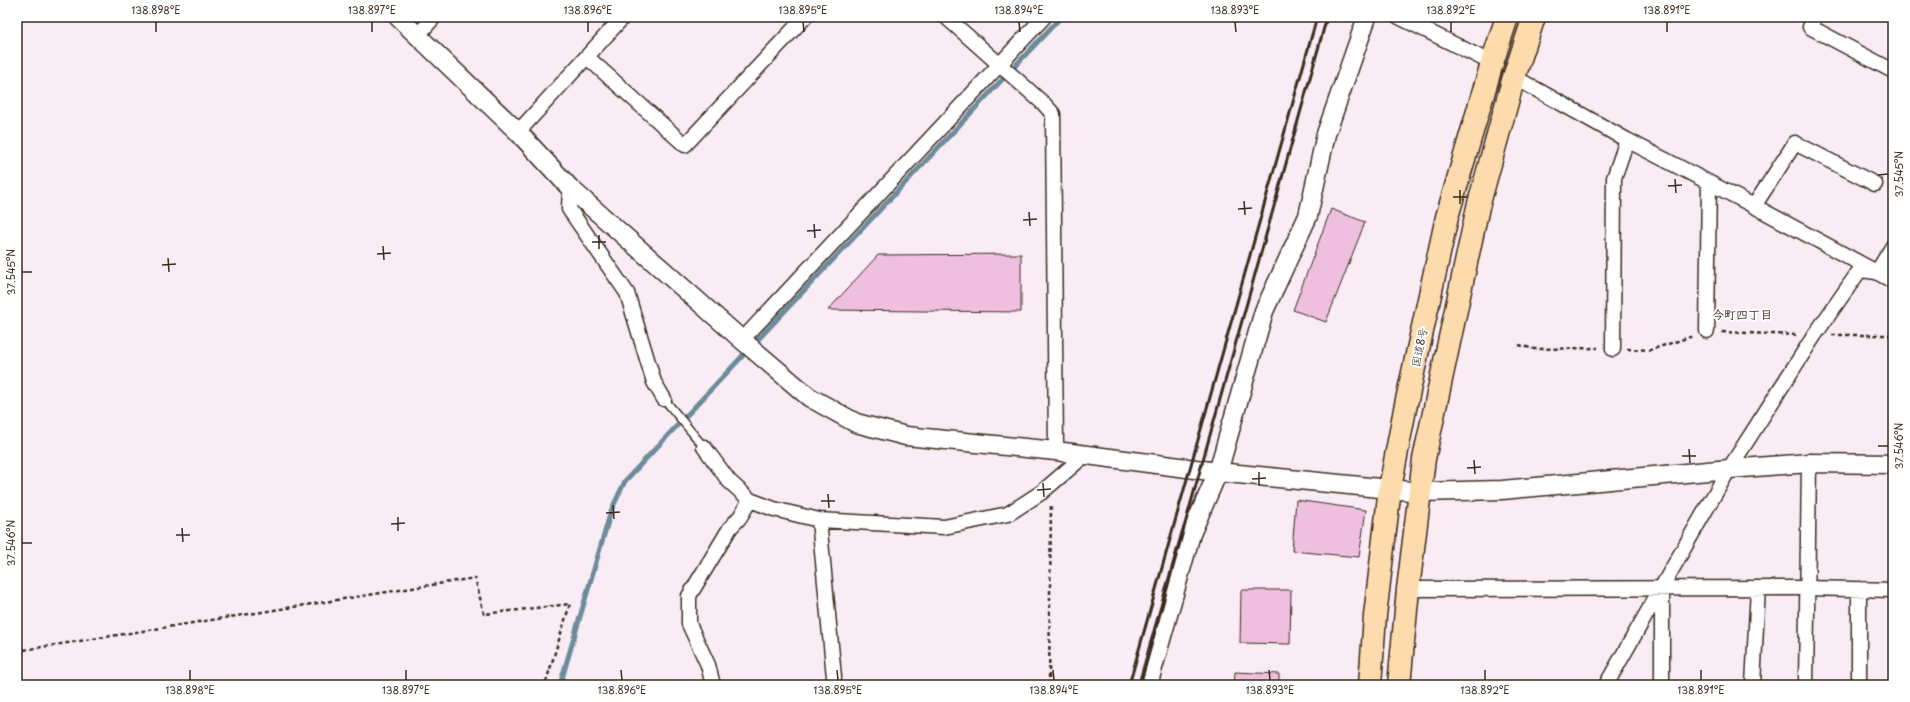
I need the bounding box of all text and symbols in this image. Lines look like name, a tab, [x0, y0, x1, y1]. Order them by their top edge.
text: 138.898°E	[132, 2, 180, 17]
text: 138.897°E	[348, 2, 396, 17]
text: 138.896°E	[564, 2, 612, 17]
text: 138.895°E	[779, 2, 827, 17]
text: 138.894°E	[995, 2, 1043, 17]
text: 138.893°E	[1211, 2, 1259, 17]
text: 138.892°E	[1426, 2, 1476, 17]
text: 138.891°E	[1643, 2, 1691, 17]
text: 37.545°N	[1891, 151, 1906, 197]
text: 37.545°N	[3, 249, 18, 295]
district label: 今町四丁目	[1712, 305, 1772, 323]
street label: 国道8号	[1407, 326, 1431, 368]
text: 37.546°N	[1891, 423, 1906, 469]
text: 37.546°N	[3, 520, 18, 566]
text: 138.898°E	[166, 682, 214, 697]
text: 138.897°E	[382, 682, 430, 697]
text: 138.896°E	[598, 682, 646, 697]
text: 138.895°E	[814, 682, 862, 697]
text: 138.894°E	[1030, 682, 1078, 697]
text: 138.893°E	[1246, 682, 1294, 697]
text: 138.892°E	[1460, 682, 1510, 697]
text: 138.891°E	[1677, 682, 1725, 697]

